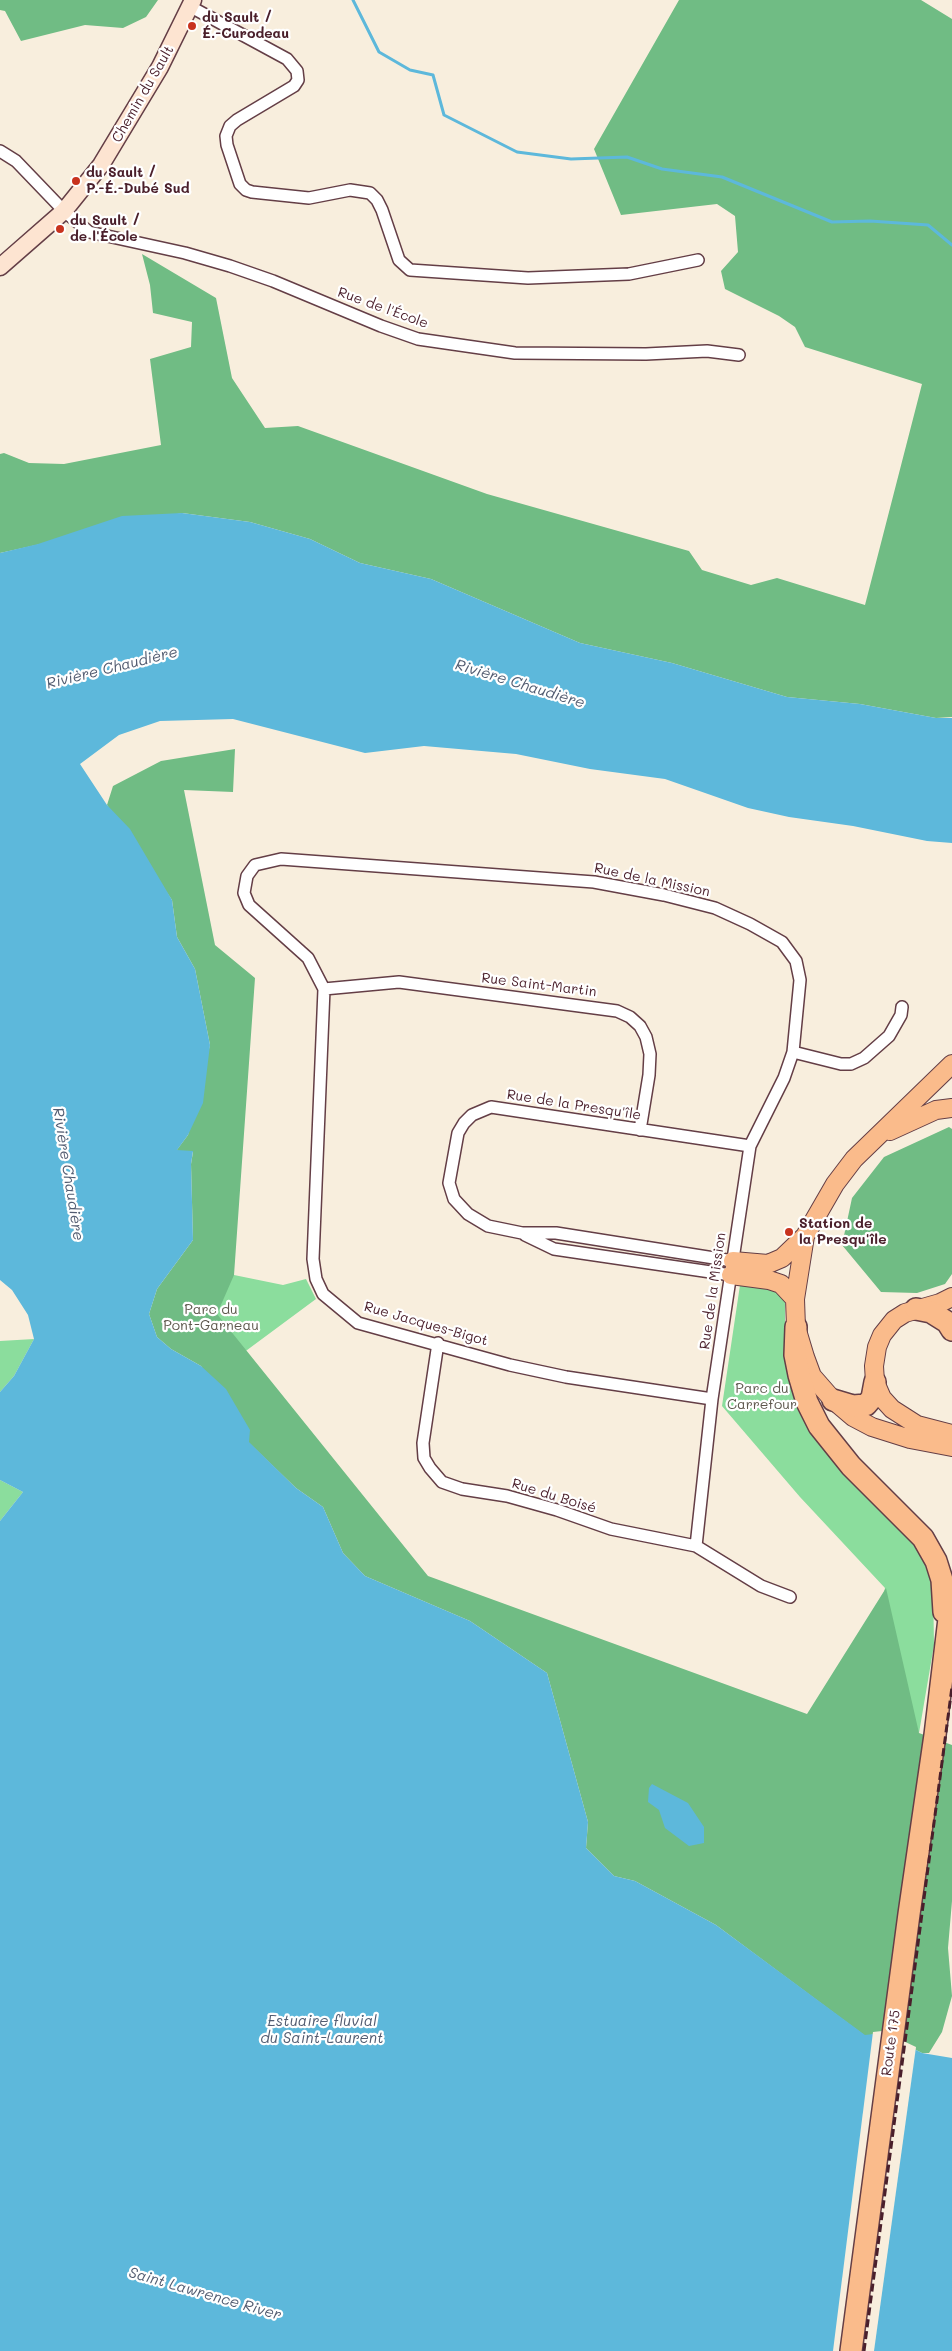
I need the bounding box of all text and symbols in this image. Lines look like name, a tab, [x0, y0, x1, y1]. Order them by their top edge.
place label: du Sault / É.-Curodeau	[202, 10, 289, 42]
marker: du Sault / É.-Curodeau	[186, 20, 198, 32]
street label: Chemin du Sault	[108, 43, 178, 145]
place label: du Sault / P.-É.-Dubé Sud	[86, 165, 190, 198]
marker: du Sault / P.-É.-Dubé Sud	[70, 175, 82, 187]
place label: du Sault / de l'École	[70, 213, 141, 246]
marker: du Sault / de l'École	[54, 223, 66, 235]
street label: Rue de l'École	[335, 284, 431, 332]
water label: Rivière Chaudière	[45, 643, 179, 693]
water label: Rivière Chaudière	[453, 656, 587, 712]
street label: Rue de la Mission	[593, 860, 711, 900]
street label: Rue Saint-Martin	[481, 970, 597, 1000]
street label: Rue de la Presqu'île	[506, 1086, 642, 1124]
water label: Rivière Chaudière	[49, 1106, 87, 1242]
place label: Station de la Presqu'île	[799, 1216, 886, 1248]
marker: Station de la Presqu'île	[783, 1226, 795, 1238]
street label: Rue de la Mission	[696, 1231, 730, 1351]
street label: Rue Jacques-Bigot	[362, 1298, 490, 1350]
park label: Parc du Pont-Garneau	[163, 1302, 259, 1334]
park label: Parc du Carrefour	[727, 1381, 797, 1414]
street label: Rue du Boisé	[510, 1475, 598, 1517]
street label: Route 175	[878, 2009, 904, 2077]
water label: Estuaire fluvial du Saint-Laurent	[260, 2012, 384, 2047]
water label: Saint Lawrence River	[127, 2264, 283, 2324]

